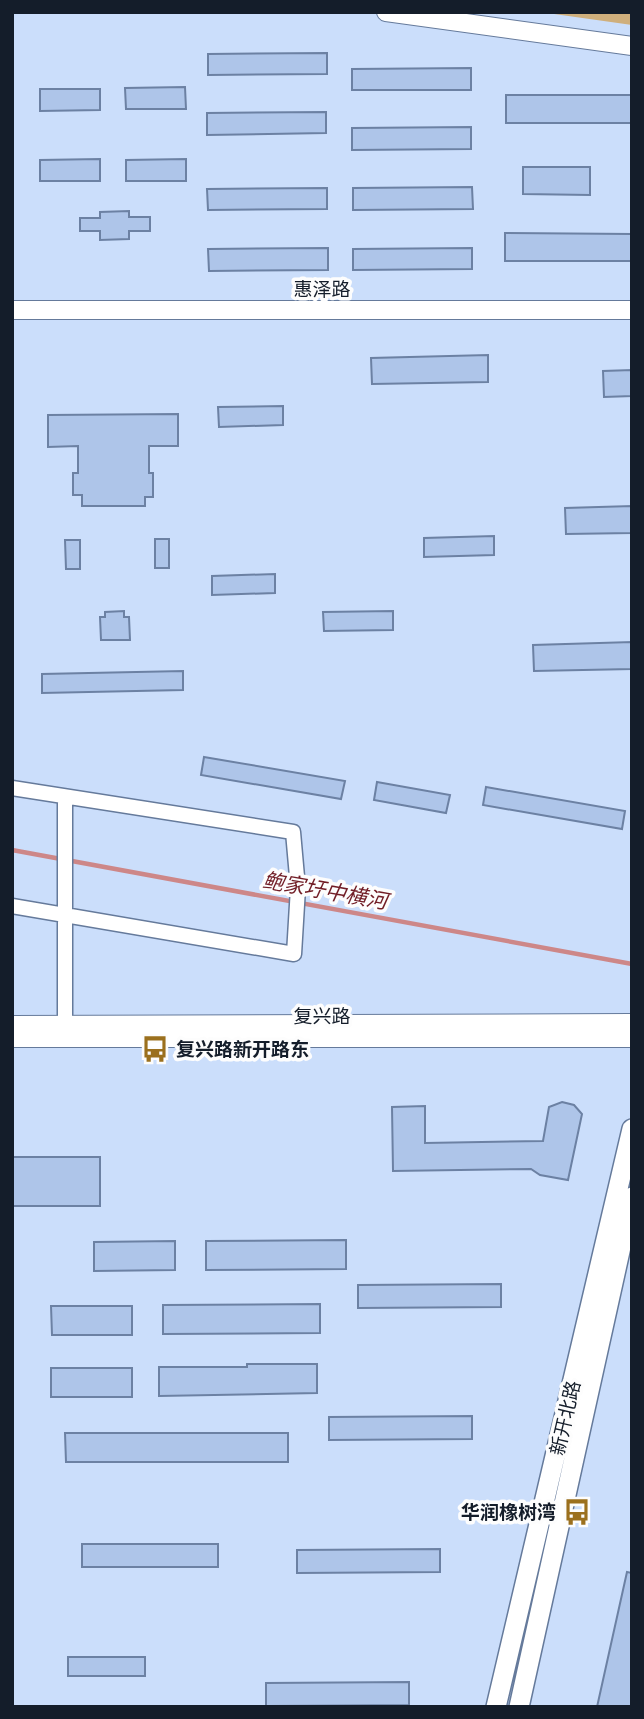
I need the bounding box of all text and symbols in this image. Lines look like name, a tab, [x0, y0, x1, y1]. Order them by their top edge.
street label: 惠泽路	[293, 279, 351, 300]
water label: 鲍家圩中横河	[261, 869, 393, 913]
street label: 复兴路	[293, 1007, 351, 1027]
bus stop icon: 复兴路新开路东	[140, 1034, 170, 1064]
place label: 复兴路新开路东	[176, 1039, 309, 1060]
street label: 新开北路	[547, 1379, 584, 1458]
bus stop icon: 华润橡树湾	[562, 1497, 592, 1527]
place label: 华润橡树湾	[461, 1502, 556, 1523]

